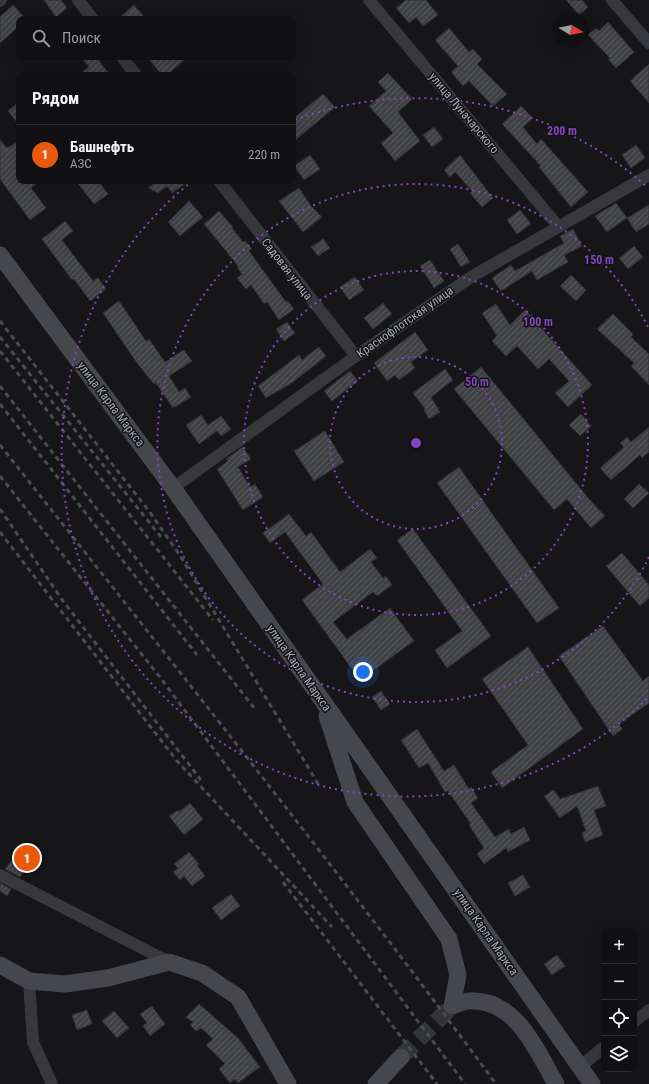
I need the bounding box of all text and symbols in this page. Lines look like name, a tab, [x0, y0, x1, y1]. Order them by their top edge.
north arrow	[553, 12, 589, 48]
search box	[16, 16, 296, 60]
icon: search	[30, 27, 52, 49]
text: Поиск	[62, 29, 101, 47]
street label: улица Луначарского	[426, 70, 502, 156]
text: Рядом	[32, 88, 79, 108]
text: 200 m	[547, 124, 577, 138]
text: Башнефть	[70, 138, 134, 156]
text: 1	[42, 147, 48, 162]
text: 220 m	[248, 147, 280, 162]
text: АЗС	[70, 156, 92, 171]
street label: Садовая улица	[259, 235, 316, 303]
text: 150 m	[584, 253, 614, 267]
street label: Краснофлотская улица	[354, 283, 456, 361]
text: 100 m	[523, 315, 553, 329]
street label: улица Карла Маркса	[75, 359, 148, 449]
text: 50 m	[465, 375, 489, 389]
centre of rings	[409, 436, 423, 450]
street label: улица Карла Маркса	[264, 622, 334, 714]
your location	[353, 662, 373, 682]
pin: 1	[14, 843, 40, 873]
street label: улица Карла Маркса	[451, 886, 521, 978]
map controls	[601, 928, 637, 1072]
button: +	[601, 928, 637, 964]
button: −	[601, 964, 637, 1000]
button: locate	[601, 1000, 637, 1036]
button: layers	[601, 1036, 637, 1072]

